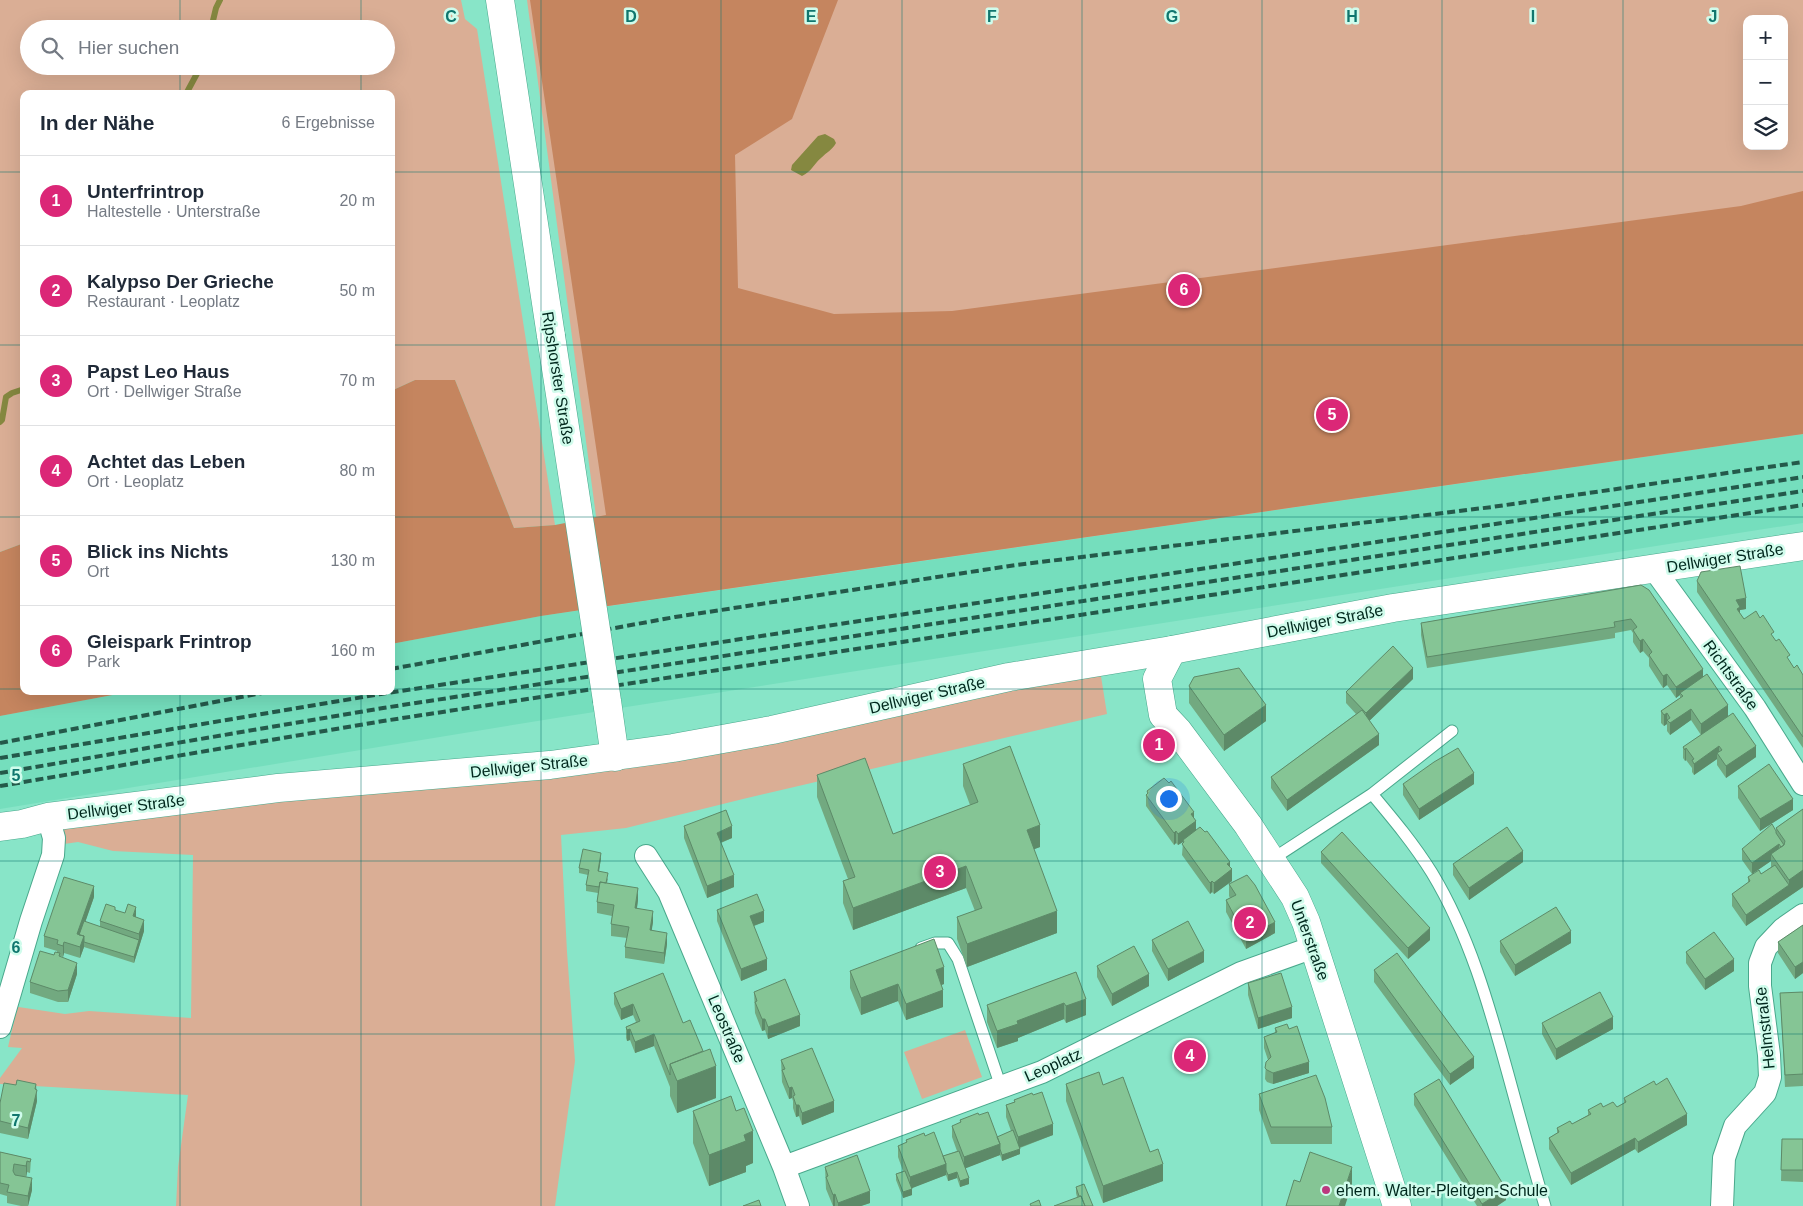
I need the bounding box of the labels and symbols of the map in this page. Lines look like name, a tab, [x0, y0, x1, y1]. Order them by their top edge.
text: C	[445, 8, 457, 25]
text: D	[625, 8, 637, 25]
text: E	[806, 8, 817, 25]
text: F	[987, 8, 997, 25]
text: G	[1166, 8, 1178, 25]
text: H	[1346, 8, 1358, 25]
text: I	[1531, 8, 1535, 25]
text: J	[1709, 8, 1717, 25]
pin: 6	[1168, 271, 1200, 309]
street label: Ripshorster Straße	[539, 310, 577, 446]
pin: 5	[1316, 396, 1348, 434]
street label: Dellwiger Straße	[1665, 540, 1785, 576]
street label: Dellwiger Straße	[1265, 601, 1385, 641]
street label: Richtstraße	[1700, 637, 1762, 713]
street label: Dellwiger Straße	[867, 673, 987, 717]
pin: 1	[1143, 726, 1175, 764]
street label: Dellwiger Straße	[469, 751, 589, 781]
text: 5	[12, 767, 21, 784]
your location	[1156, 786, 1182, 812]
street label: Dellwiger Straße	[66, 791, 186, 823]
pin: 3	[924, 853, 956, 891]
street label: Unterstraße	[1288, 897, 1332, 983]
pin: 2	[1234, 904, 1266, 942]
text: 6	[12, 939, 21, 956]
street label: Helmstraße	[1752, 986, 1778, 1070]
street label: Leostraße	[705, 993, 749, 1066]
pin: 4	[1174, 1037, 1206, 1075]
street label: Leoplatz	[1022, 1045, 1084, 1085]
text: 7	[12, 1112, 21, 1129]
place label: ehem. Walter-Pleitgen-Schule	[1336, 1182, 1548, 1199]
marker: ehem. Walter-Pleitgen-Schule	[1320, 1184, 1332, 1196]

